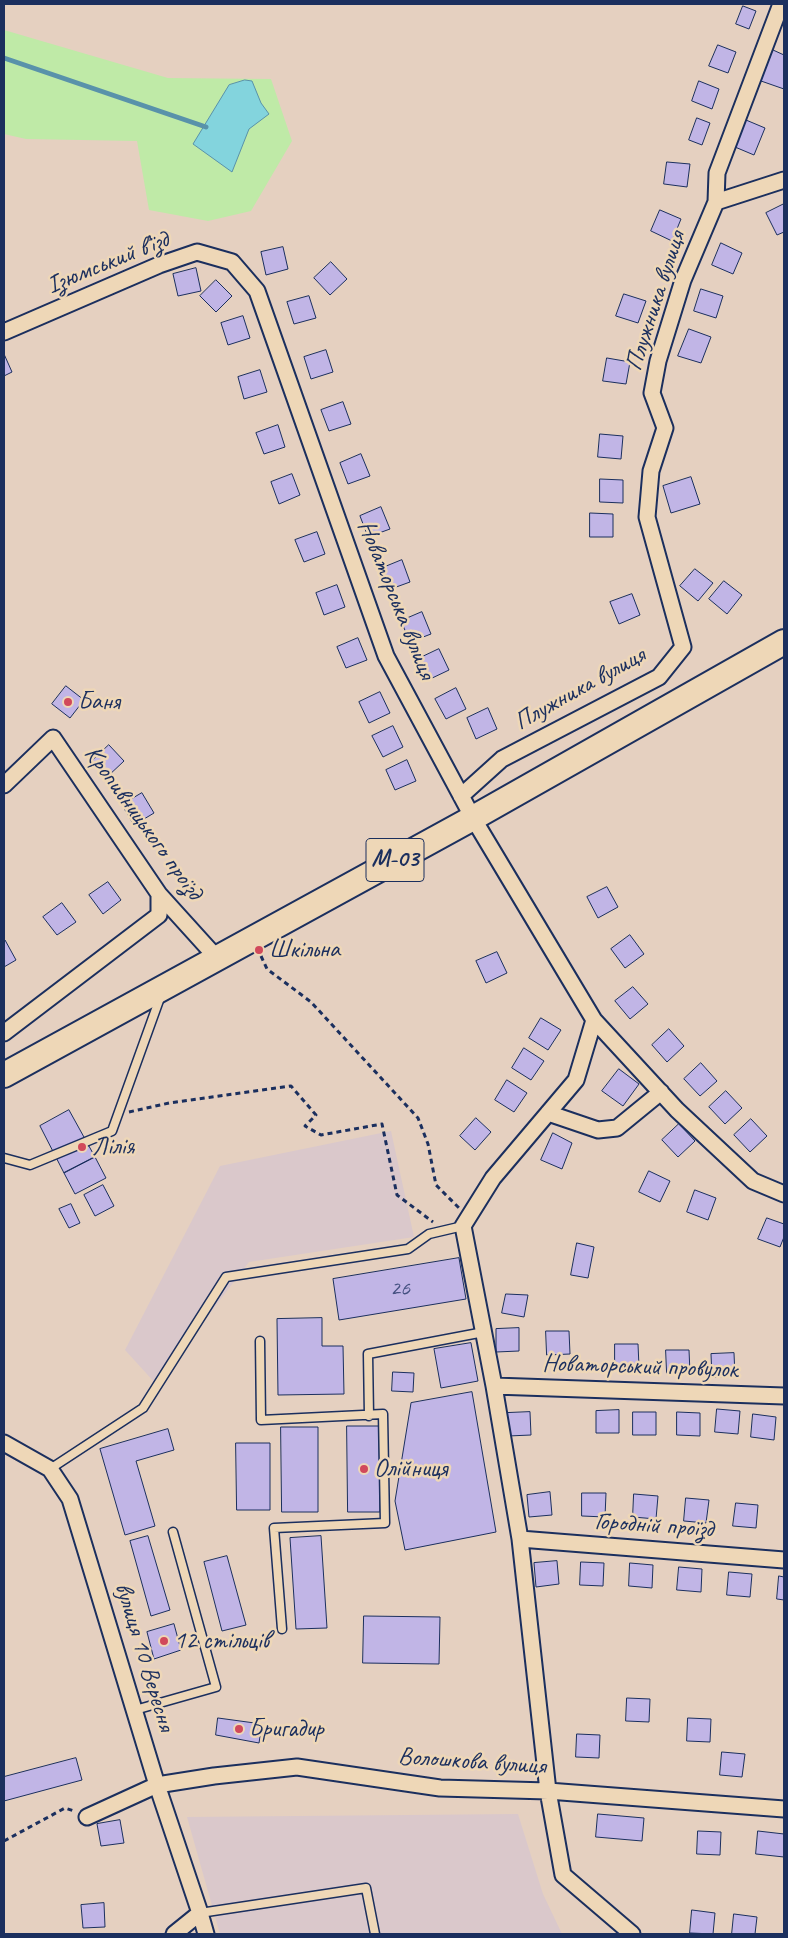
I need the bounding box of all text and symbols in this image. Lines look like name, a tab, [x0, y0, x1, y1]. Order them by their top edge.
street label: Ізюмський в’їзд	[43, 225, 173, 301]
street label: Плужника вулиця	[619, 227, 693, 375]
street label: Новаторська вулиця	[350, 516, 442, 684]
street label: Плужника вулиця	[509, 641, 651, 737]
place label: Баня	[78, 687, 120, 717]
marker: Баня	[62, 696, 74, 708]
street label: Кропивницького проїзд	[77, 740, 209, 906]
road number: М-03	[366, 838, 424, 882]
place label: Шкільна	[269, 935, 340, 965]
marker: Шкільна	[253, 944, 265, 956]
place label: Лілія	[92, 1132, 134, 1162]
marker: Лілія	[76, 1141, 88, 1153]
house number: 26	[390, 1276, 410, 1302]
street label: Новаторський провулок	[542, 1349, 738, 1385]
place label: Олійниця	[374, 1454, 447, 1484]
marker: Олійниця	[358, 1463, 370, 1475]
street label: Городній проїзд	[594, 1507, 714, 1545]
street label: вулиця 10 Вересня	[107, 1579, 181, 1735]
place label: 12 стільців	[174, 1626, 269, 1656]
marker: 12 стільців	[158, 1635, 170, 1647]
place label: Бригадир	[249, 1714, 324, 1744]
marker: Бригадир	[233, 1723, 245, 1735]
street label: Волошкова вулиця	[397, 1742, 547, 1782]

